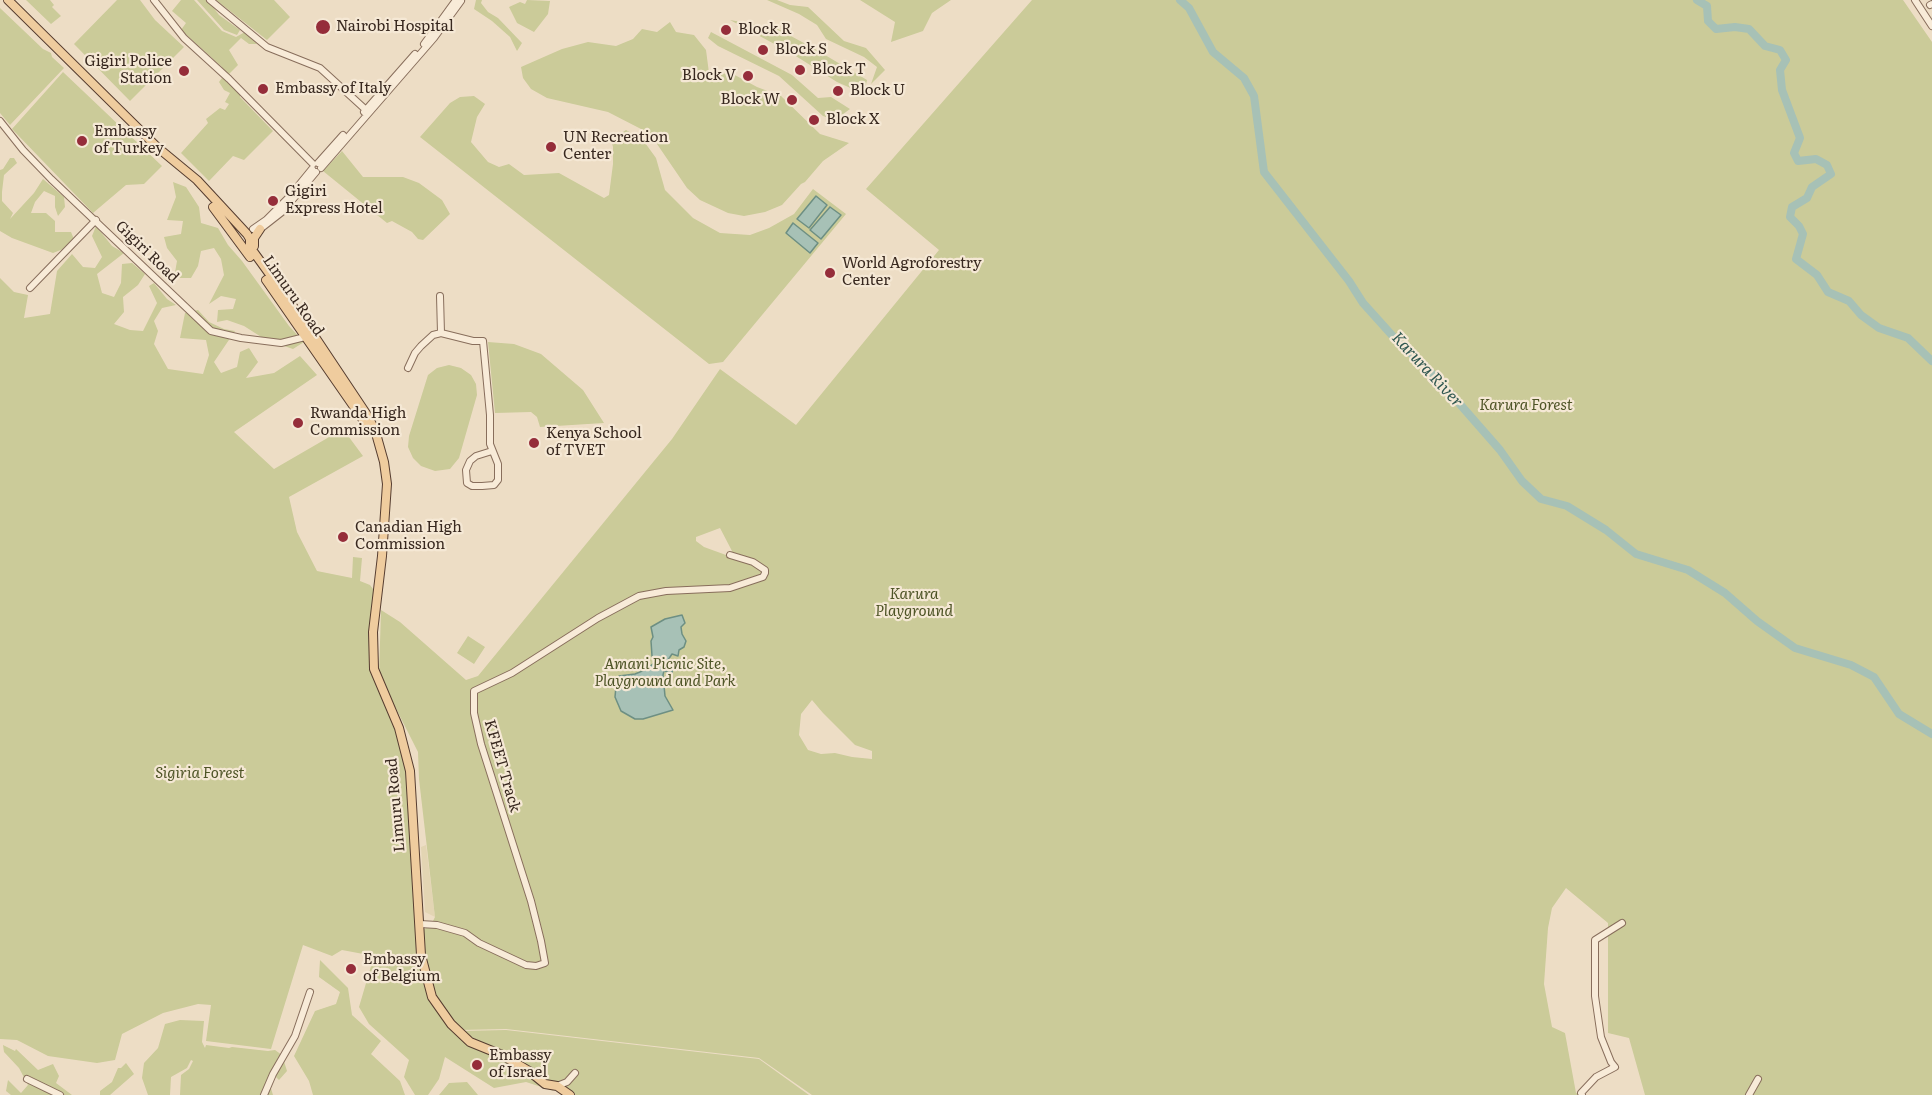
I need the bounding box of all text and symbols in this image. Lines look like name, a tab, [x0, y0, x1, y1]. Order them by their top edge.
marker: Nairobi Hospital	[314, 18, 332, 36]
place label: Nairobi Hospital	[336, 18, 454, 36]
place label: Block R	[738, 21, 792, 39]
marker: Block R	[719, 23, 733, 37]
place label: Block S	[775, 41, 827, 59]
marker: Block S	[756, 43, 770, 57]
place label: Gigiri Police Station	[84, 53, 172, 88]
place label: Block T	[812, 61, 866, 79]
marker: Block T	[793, 63, 807, 77]
marker: Gigiri Police Station	[177, 64, 191, 78]
place label: Block V	[682, 67, 736, 85]
marker: Block V	[741, 69, 755, 83]
place label: Embassy of Italy	[275, 80, 391, 98]
marker: Embassy of Italy	[256, 82, 270, 96]
place label: Block U	[850, 82, 905, 100]
marker: Block U	[831, 84, 845, 98]
place label: Block W	[721, 91, 780, 109]
marker: Block W	[785, 93, 799, 107]
place label: Block X	[826, 111, 880, 129]
marker: Block X	[807, 113, 821, 127]
place label: Embassy of Turkey	[94, 123, 164, 158]
place label: UN Recreation Center	[563, 129, 668, 164]
marker: Embassy of Turkey	[75, 134, 89, 148]
marker: UN Recreation Center	[544, 140, 558, 154]
place label: Gigiri Express Hotel	[285, 183, 383, 218]
marker: Gigiri Express Hotel	[266, 194, 280, 208]
street label: Gigiri Road	[112, 217, 182, 287]
street label: Limuru Road	[259, 252, 327, 340]
place label: World Agroforestry Center	[842, 255, 982, 290]
marker: World Agroforestry Center	[823, 266, 837, 280]
water label: Karura River	[1387, 329, 1467, 411]
park label: Karura Forest	[1479, 397, 1573, 415]
place label: Rwanda High Commission	[310, 405, 406, 440]
marker: Rwanda High Commission	[291, 416, 305, 430]
place label: Kenya School of TVET	[546, 425, 642, 460]
marker: Kenya School of TVET	[527, 436, 541, 450]
place label: Canadian High Commission	[355, 519, 462, 554]
marker: Canadian High Commission	[336, 530, 350, 544]
park label: Karura Playground	[875, 586, 953, 621]
park label: Amani Picnic Site, Playground and Park	[594, 656, 736, 691]
street label: KFEET Track	[480, 718, 524, 814]
street label: Limuru Road	[383, 757, 409, 853]
park label: Sigiria Forest	[155, 765, 245, 783]
place label: Embassy of Belgium	[363, 951, 441, 986]
marker: Embassy of Belgium	[344, 962, 358, 976]
place label: Embassy of Israel	[489, 1047, 552, 1082]
marker: Embassy of Israel	[470, 1058, 484, 1072]

